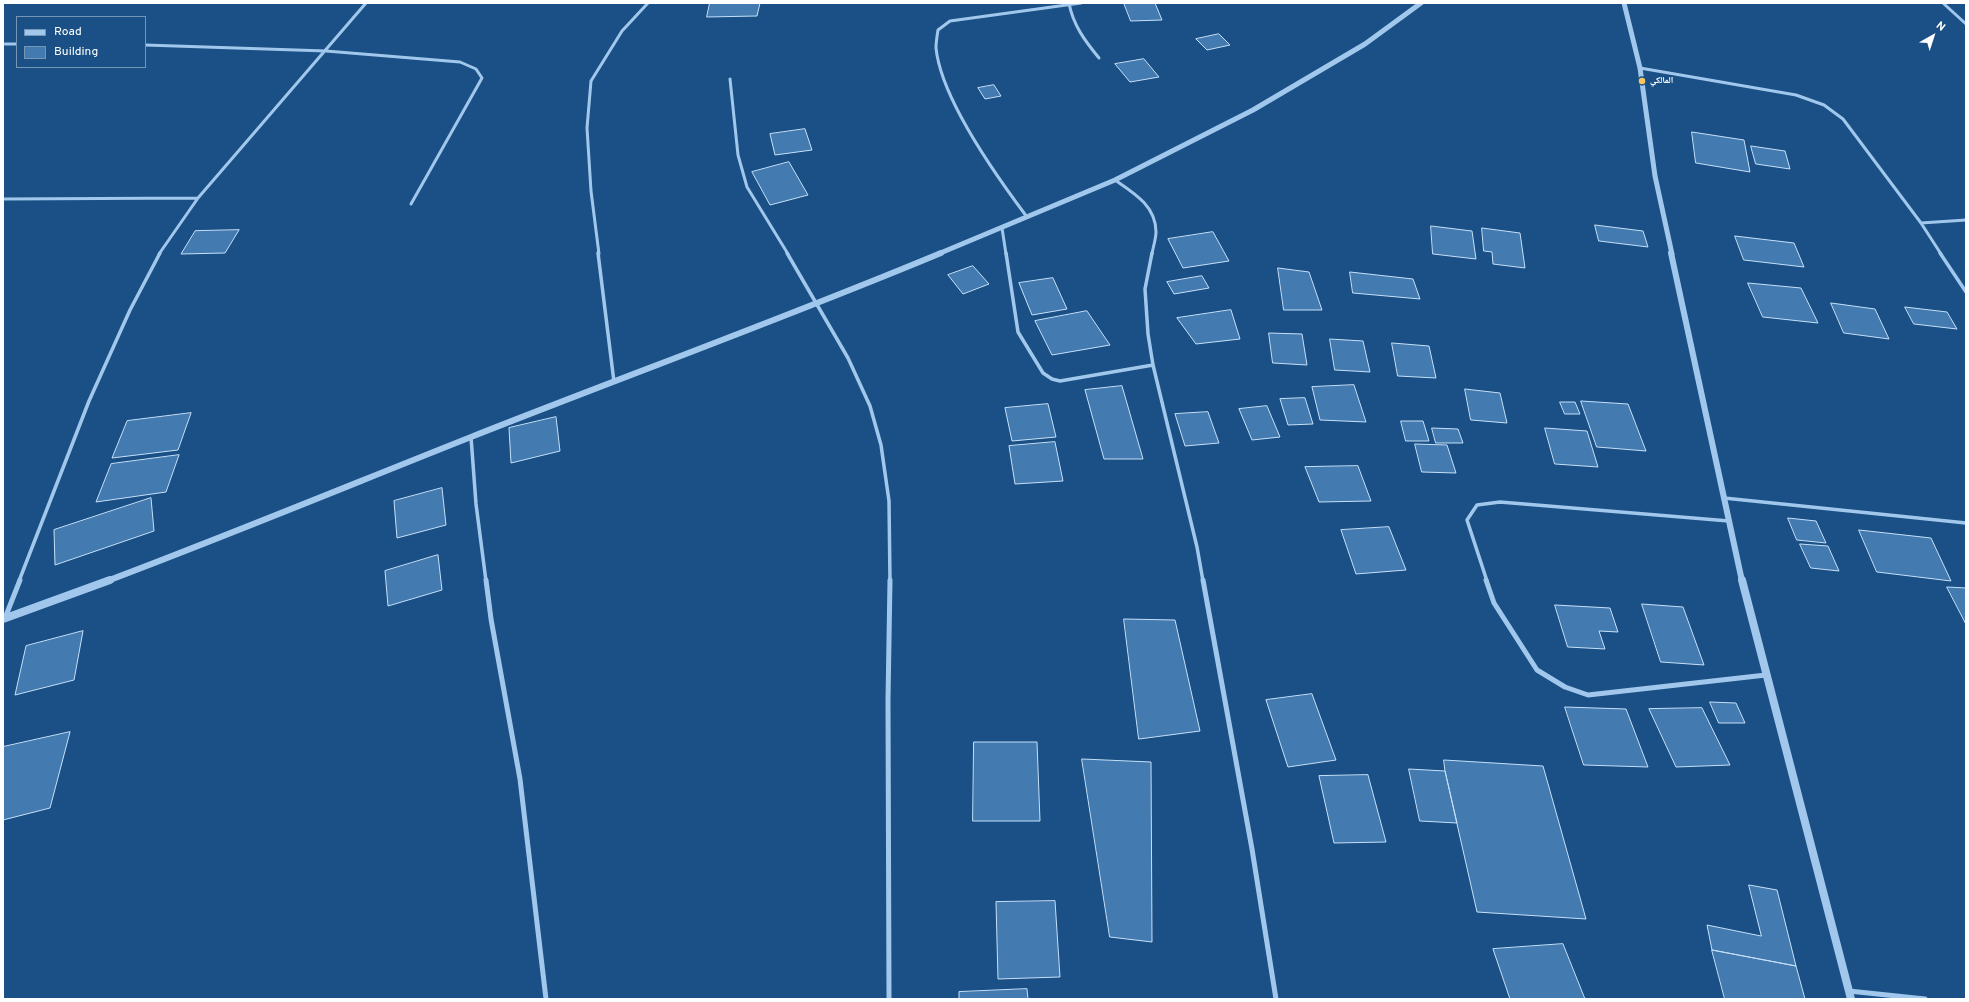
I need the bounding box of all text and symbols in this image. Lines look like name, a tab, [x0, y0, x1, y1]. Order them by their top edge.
legend	[16, 16, 146, 68]
north arrow	[1913, 16, 1953, 56]
text: N	[1933, 19, 1948, 35]
text: Road	[54, 24, 82, 40]
text: Building	[54, 44, 98, 60]
marker: المالكي	[1637, 76, 1647, 86]
place label: المالكي	[1650, 76, 1673, 86]

